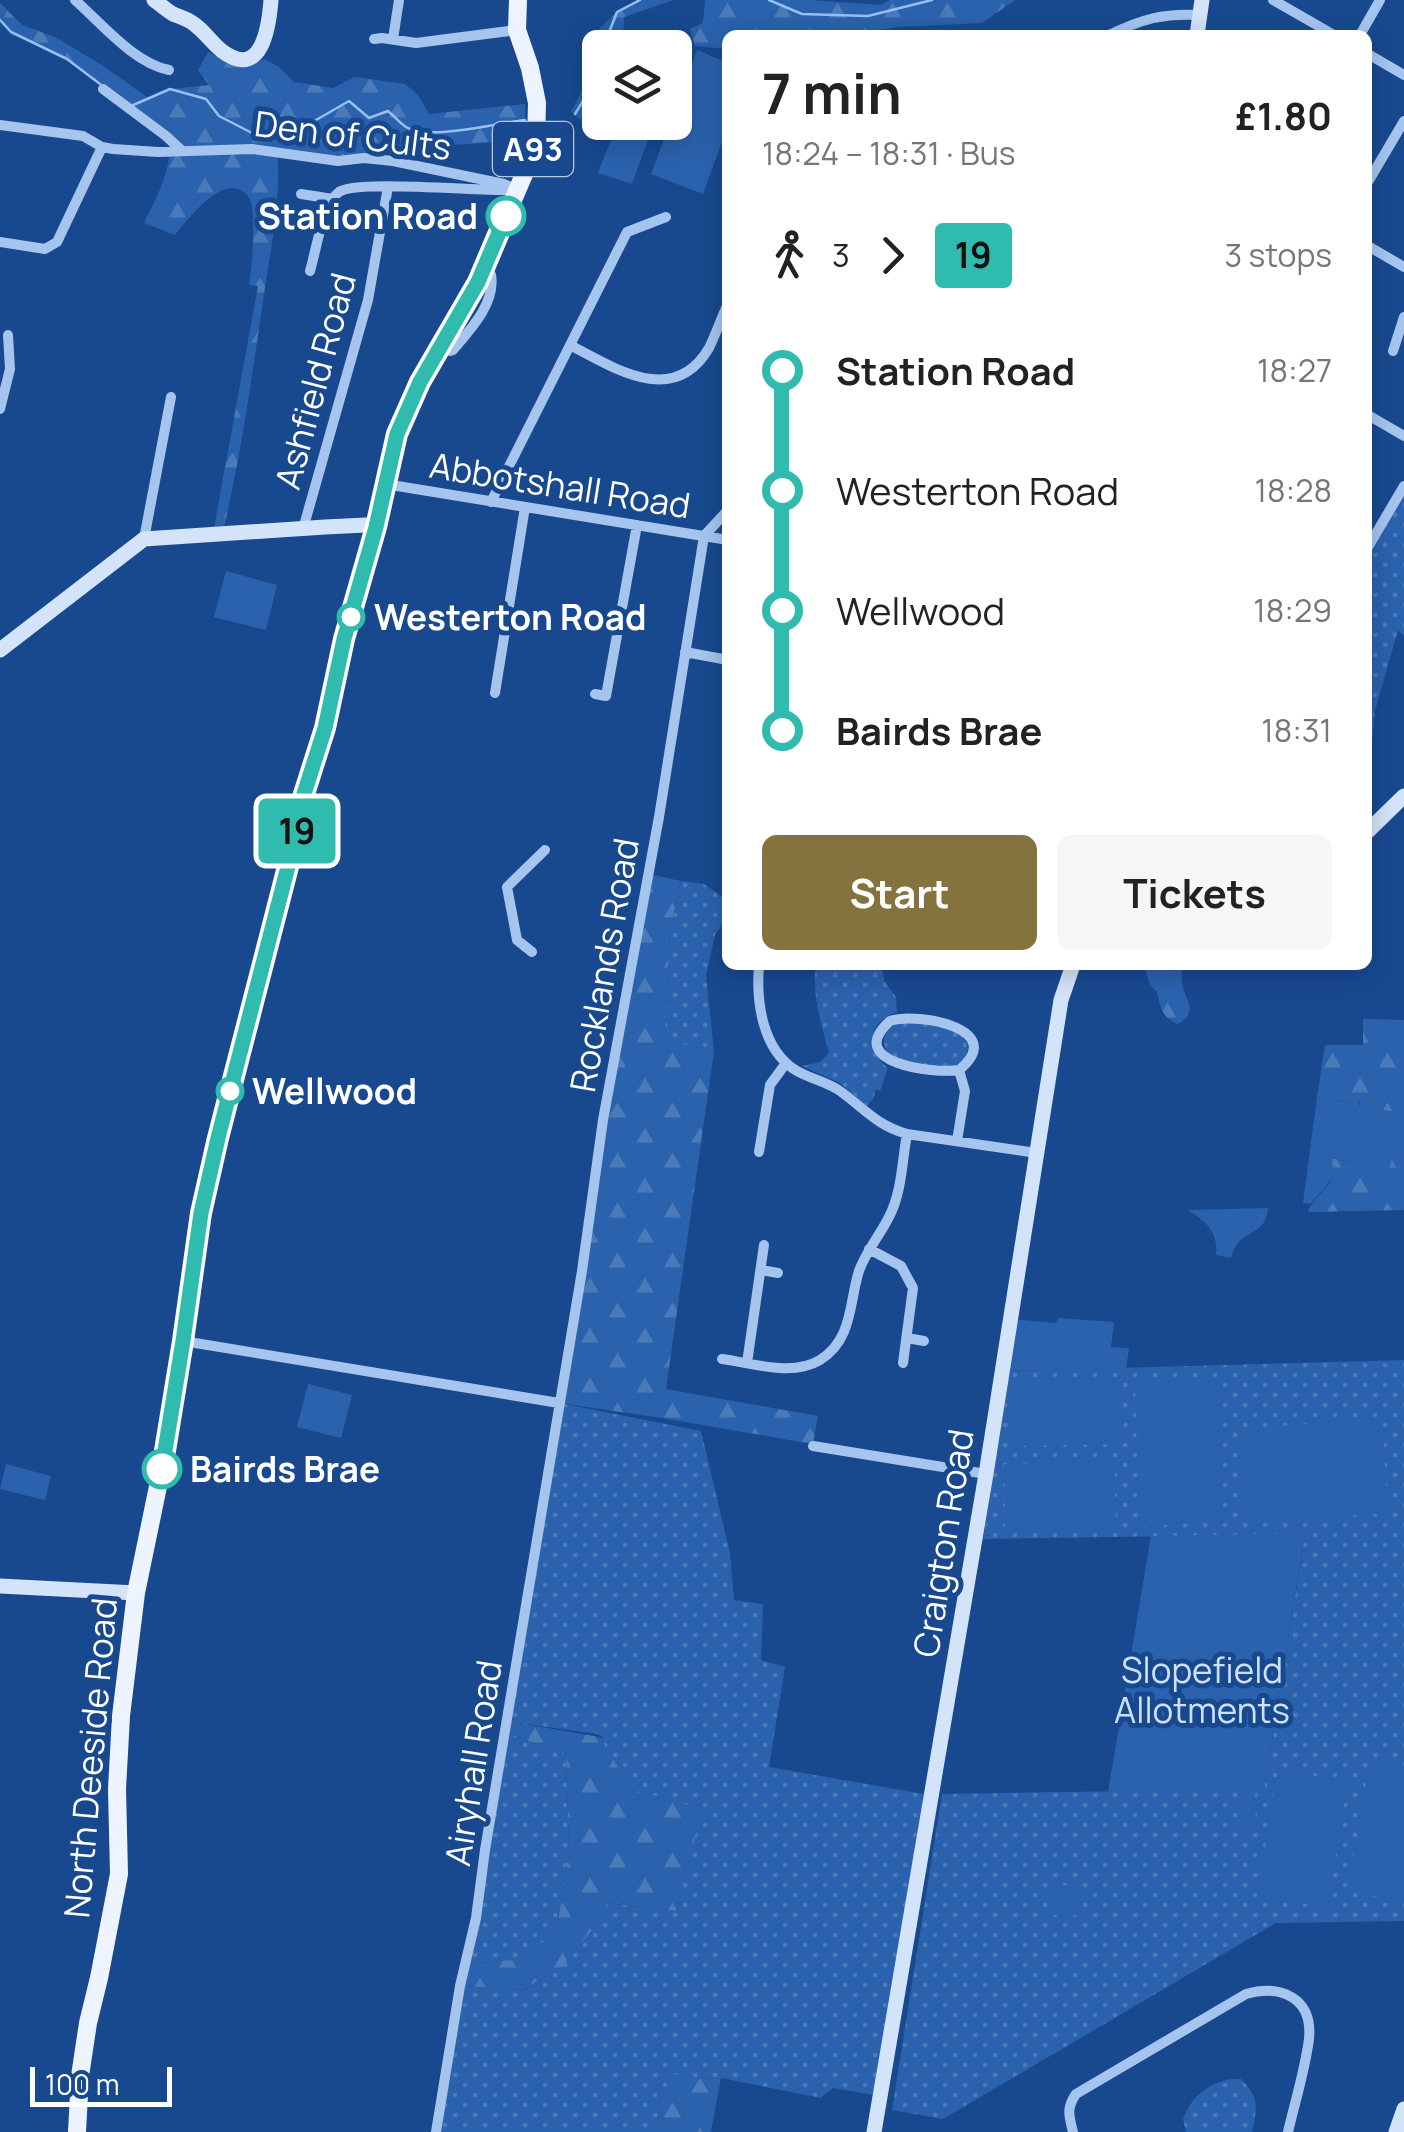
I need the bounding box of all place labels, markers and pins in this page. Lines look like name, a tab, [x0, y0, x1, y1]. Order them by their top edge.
place label: Station Road	[258, 192, 478, 240]
marker: Station Road	[487, 197, 525, 235]
place label: Westerton Road	[374, 593, 647, 641]
marker: Westerton Road	[338, 604, 364, 630]
place label: Wellwood	[252, 1067, 417, 1115]
marker: Wellwood	[217, 1078, 243, 1104]
place label: Bairds Brae	[190, 1445, 380, 1493]
marker: Bairds Brae	[143, 1450, 181, 1488]

